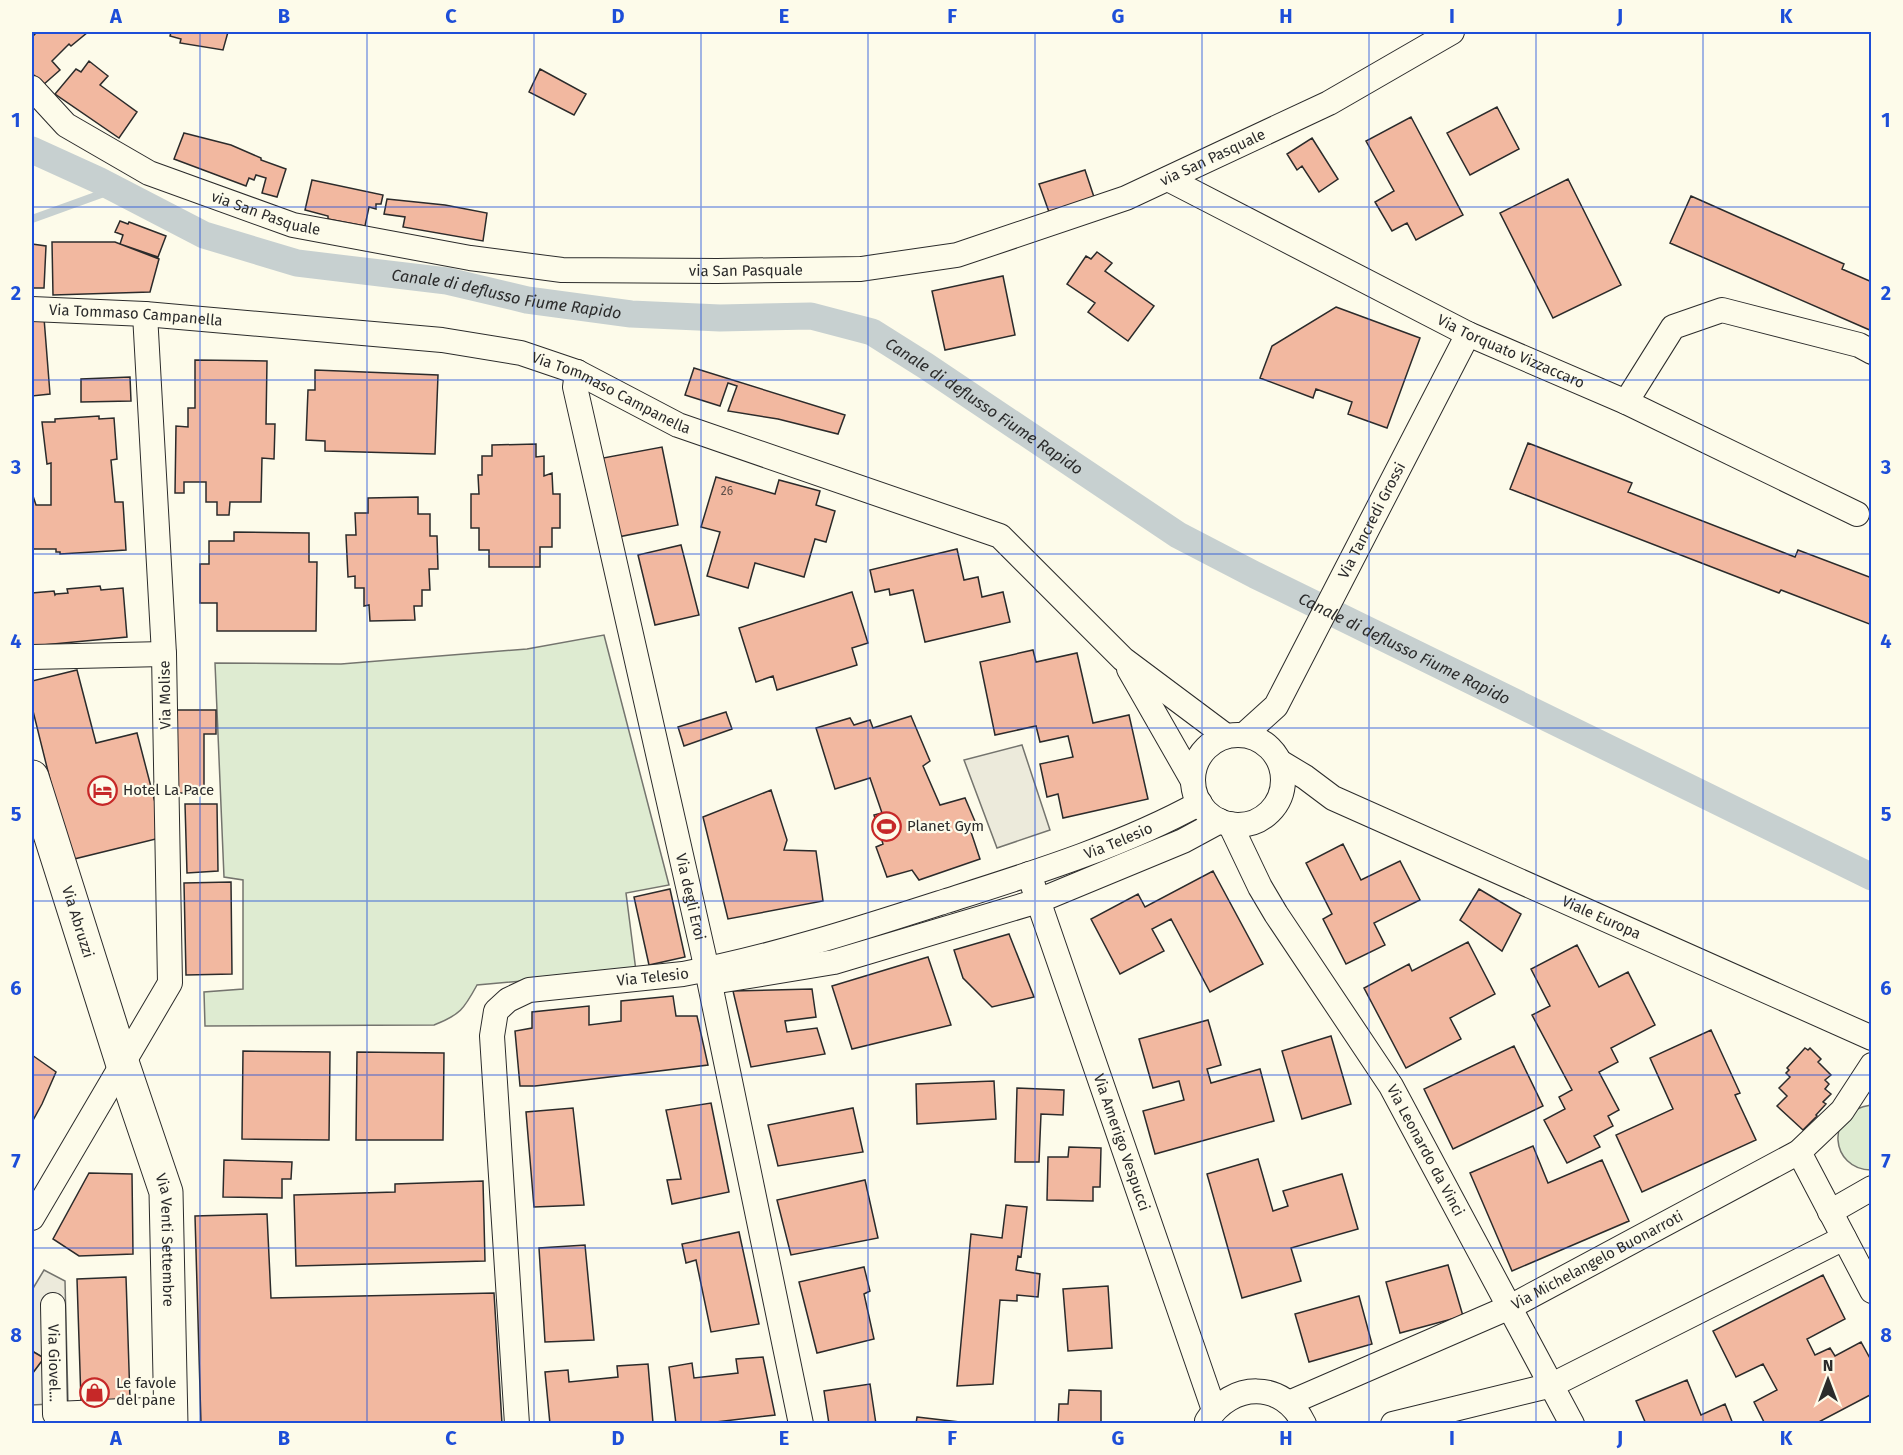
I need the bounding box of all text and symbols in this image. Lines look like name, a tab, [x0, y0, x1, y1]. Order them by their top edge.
text: A	[109, 4, 123, 28]
text: B	[278, 4, 290, 28]
text: C	[445, 4, 457, 28]
text: D	[611, 4, 625, 28]
text: E	[779, 4, 789, 28]
text: F	[947, 4, 957, 28]
text: G	[1112, 4, 1124, 28]
text: H	[1279, 4, 1293, 28]
text: I	[1449, 4, 1455, 28]
text: J	[1616, 4, 1623, 28]
text: K	[1780, 4, 1793, 28]
text: 1	[11, 108, 21, 132]
text: 1	[1881, 108, 1891, 132]
street label: via San Pasquale	[1157, 125, 1268, 190]
street label: via San Pasquale	[209, 187, 322, 239]
street label: via San Pasquale	[689, 261, 803, 280]
water label: Canale di deflusso Fiume Rapido	[391, 265, 623, 322]
text: 2	[11, 281, 21, 305]
text: 2	[1881, 281, 1891, 305]
street label: Via Tommaso Campanella	[49, 301, 223, 330]
street label: Via Torquato Vizzaccaro	[1434, 311, 1587, 392]
water label: Canale di deflusso Fiume Rapido	[882, 334, 1087, 478]
street label: Via Tommaso Campanella	[529, 348, 693, 438]
text: 3	[10, 455, 21, 479]
text: 3	[1880, 455, 1891, 479]
street label: Via Tancredi Grossi	[1334, 459, 1409, 582]
house number: 26	[721, 484, 733, 498]
water label: Canale di deflusso Fiume Rapido	[1296, 588, 1514, 708]
text: 4	[10, 629, 22, 653]
text: 4	[1880, 629, 1892, 653]
street label: Via Molise	[155, 660, 175, 730]
hotel icon: Hotel La Pace	[86, 774, 118, 806]
place label: Hotel La Pace	[123, 781, 214, 799]
text: 5	[11, 802, 22, 826]
text: 5	[1881, 802, 1892, 826]
sports icon: Planet Gym	[870, 810, 902, 842]
place label: Planet Gym	[907, 817, 984, 835]
street label: Via Telesio	[1081, 819, 1155, 863]
street label: Via degli Eroi	[672, 852, 709, 942]
street label: Via Abruzzi	[58, 884, 98, 960]
street label: Viale Europa	[1559, 892, 1644, 943]
street label: Via Telesio	[616, 964, 690, 990]
text: 6	[10, 976, 22, 1000]
text: 6	[1880, 976, 1892, 1000]
street label: Via Amerigo Vespucci	[1090, 1072, 1154, 1213]
street label: Via Leonardo da Vinci	[1383, 1081, 1468, 1219]
text: 7	[11, 1149, 21, 1173]
text: 7	[1881, 1149, 1891, 1173]
street label: Via Venti Settembre	[151, 1171, 177, 1307]
street label: Via Michelangelo Buonarroti	[1508, 1207, 1686, 1314]
text: 8	[10, 1323, 22, 1347]
text: 8	[1880, 1323, 1892, 1347]
street label: Via Giovel...	[44, 1324, 64, 1402]
north arrow	[1798, 1350, 1858, 1410]
text: N	[1823, 1356, 1833, 1375]
place label: Le favole del pane	[116, 1374, 176, 1409]
shop icon: Le favole del pane	[79, 1376, 111, 1408]
text: A	[109, 1426, 123, 1450]
text: B	[278, 1426, 290, 1450]
text: C	[445, 1426, 457, 1450]
text: D	[611, 1426, 625, 1450]
text: E	[779, 1426, 789, 1450]
text: F	[947, 1426, 957, 1450]
text: G	[1112, 1426, 1124, 1450]
text: H	[1279, 1426, 1293, 1450]
text: I	[1449, 1426, 1455, 1450]
text: J	[1616, 1426, 1623, 1450]
text: K	[1780, 1426, 1793, 1450]

